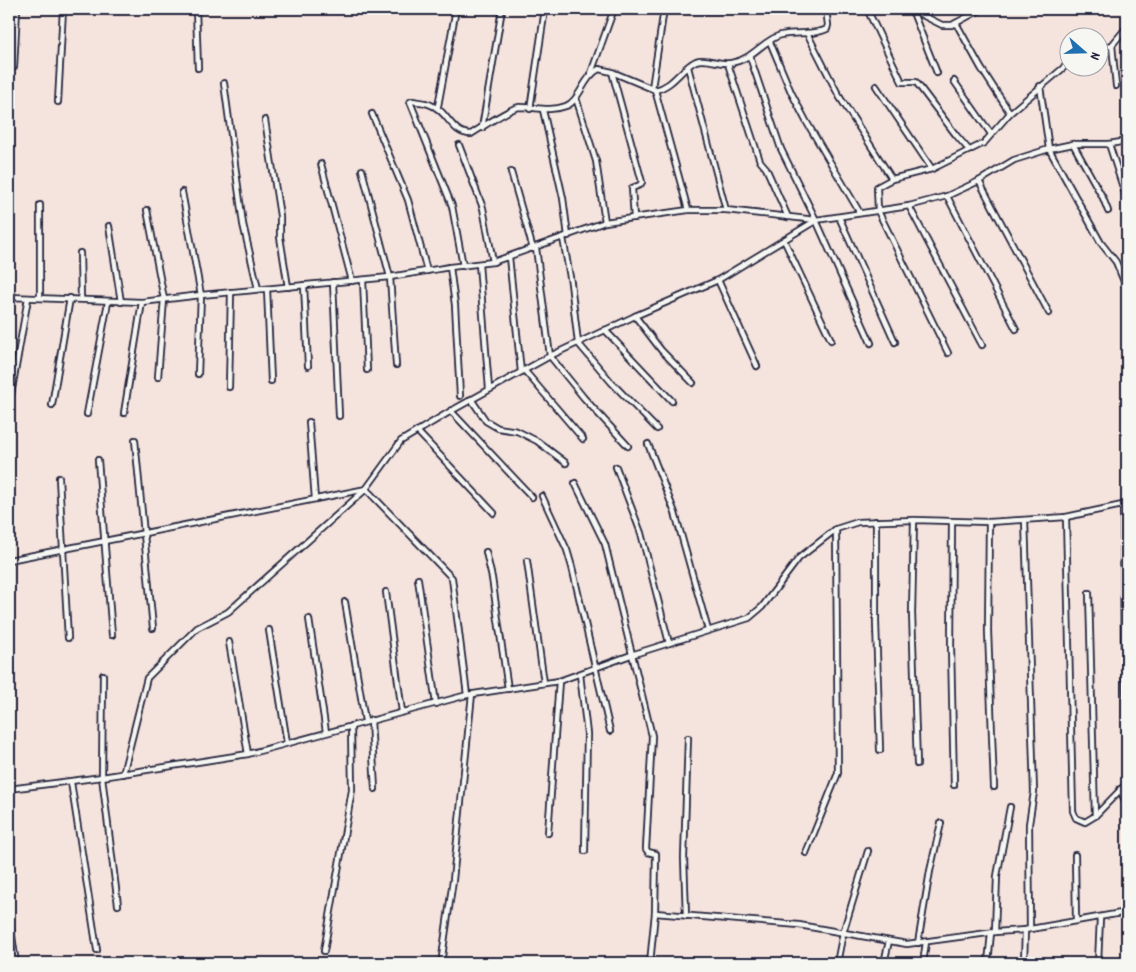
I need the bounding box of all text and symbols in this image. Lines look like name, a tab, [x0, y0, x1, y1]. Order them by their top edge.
north arrow	[1058, 28, 1108, 78]
text: N	[1084, 49, 1105, 63]

